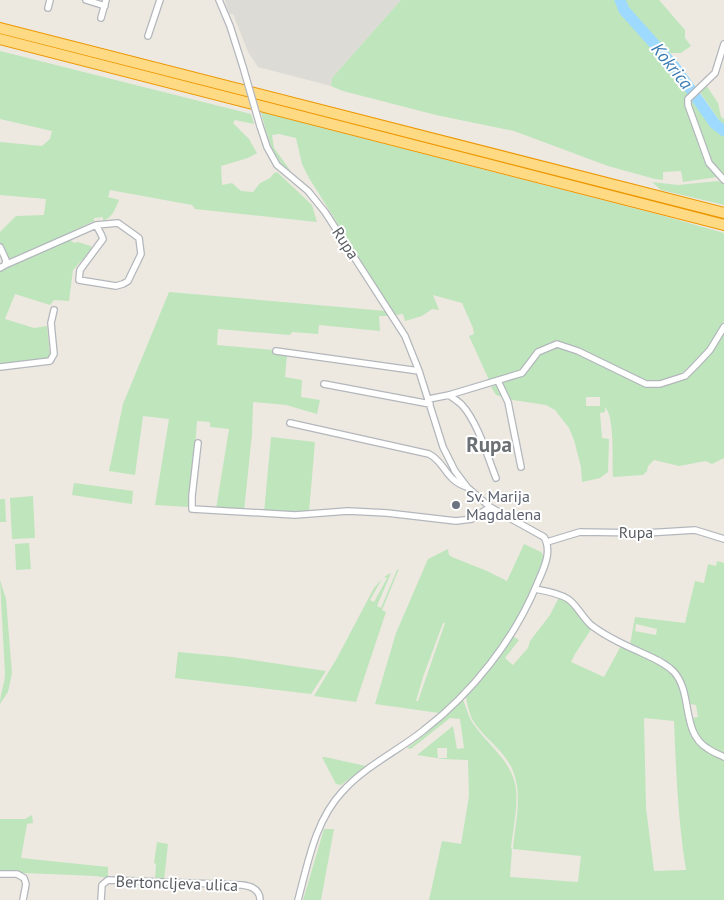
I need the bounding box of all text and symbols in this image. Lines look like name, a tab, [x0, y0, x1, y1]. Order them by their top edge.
water label: Kokrica	[647, 38, 698, 94]
street label: Rupa	[328, 223, 364, 263]
district label: Rupa	[466, 431, 512, 458]
place label: Sv. Marija Magdalena	[466, 486, 541, 524]
marker: Sv. Marija Magdalena	[450, 499, 462, 511]
street label: Rupa	[619, 522, 653, 542]
street label: Bertoncljeva ulica	[115, 871, 239, 895]

